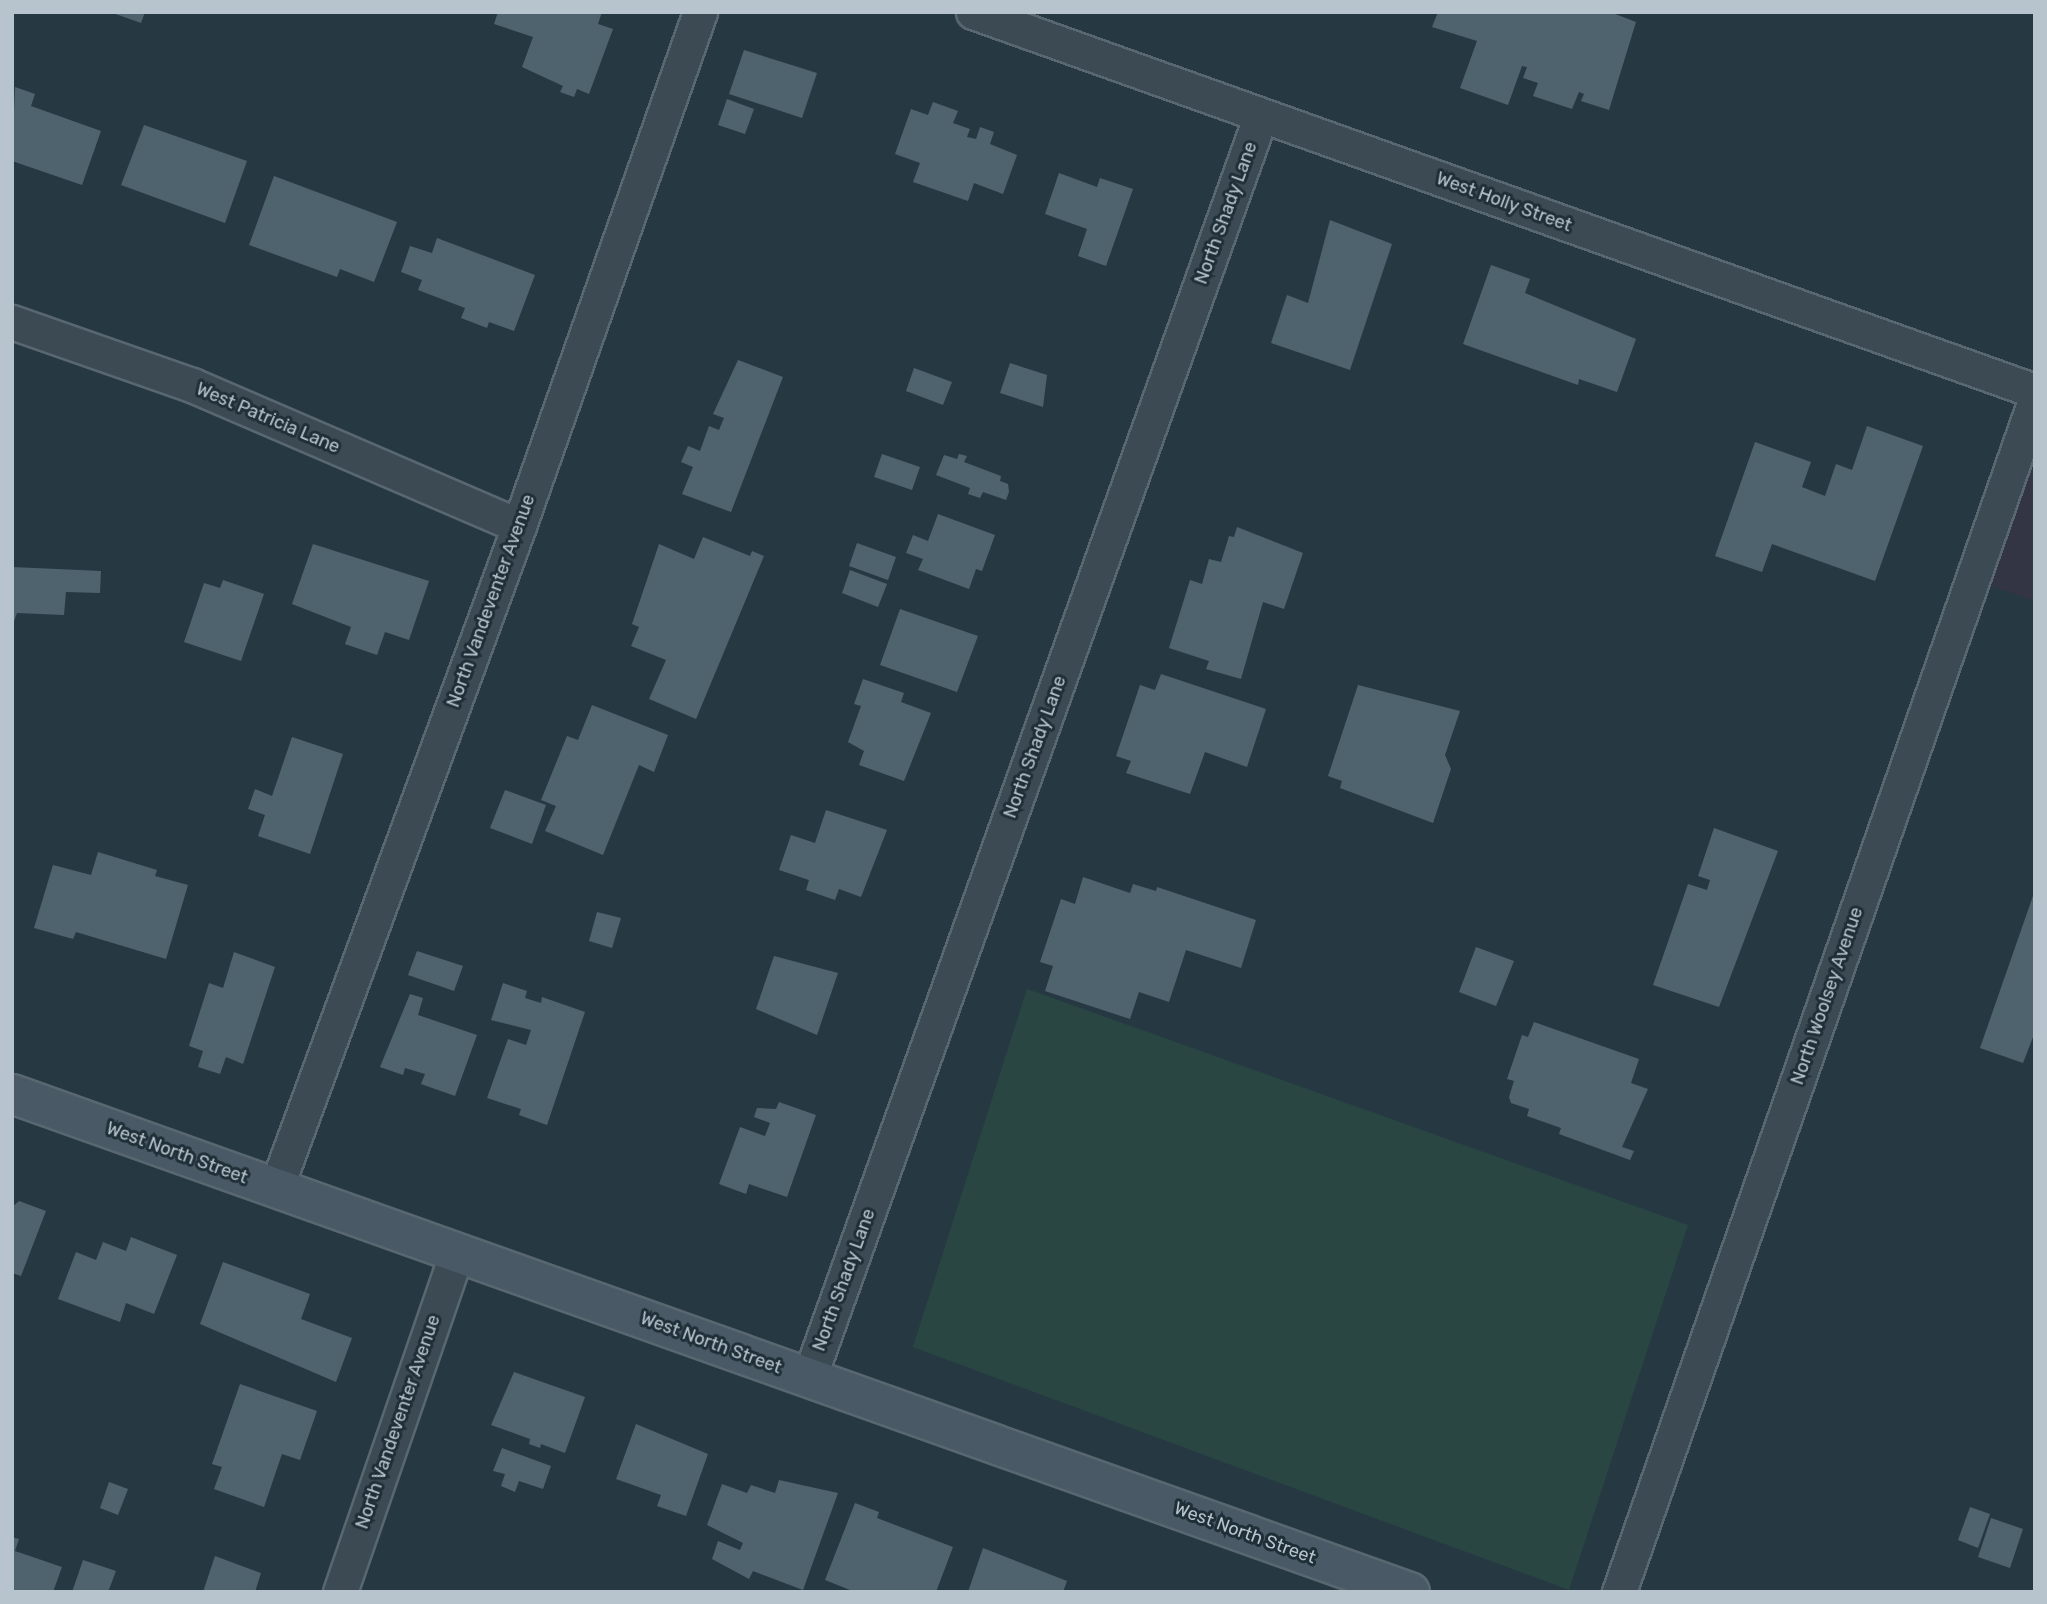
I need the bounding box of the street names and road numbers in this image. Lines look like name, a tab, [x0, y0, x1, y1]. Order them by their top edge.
street label: North Shady Lane	[1190, 139, 1262, 287]
street label: West Holly Street	[1433, 167, 1575, 237]
street label: West Patricia Lane	[193, 378, 343, 458]
street label: North Vandeventer Avenue	[442, 491, 540, 711]
street label: North Shady Lane	[999, 673, 1071, 821]
street label: North Woolsey Avenue	[1786, 904, 1868, 1088]
street label: West North Street	[103, 1117, 251, 1189]
street label: North Shady Lane	[808, 1206, 880, 1354]
street label: West North Street	[637, 1307, 785, 1379]
street label: North Vandeventer Avenue	[351, 1312, 445, 1532]
street label: West North Street	[1171, 1497, 1319, 1569]

